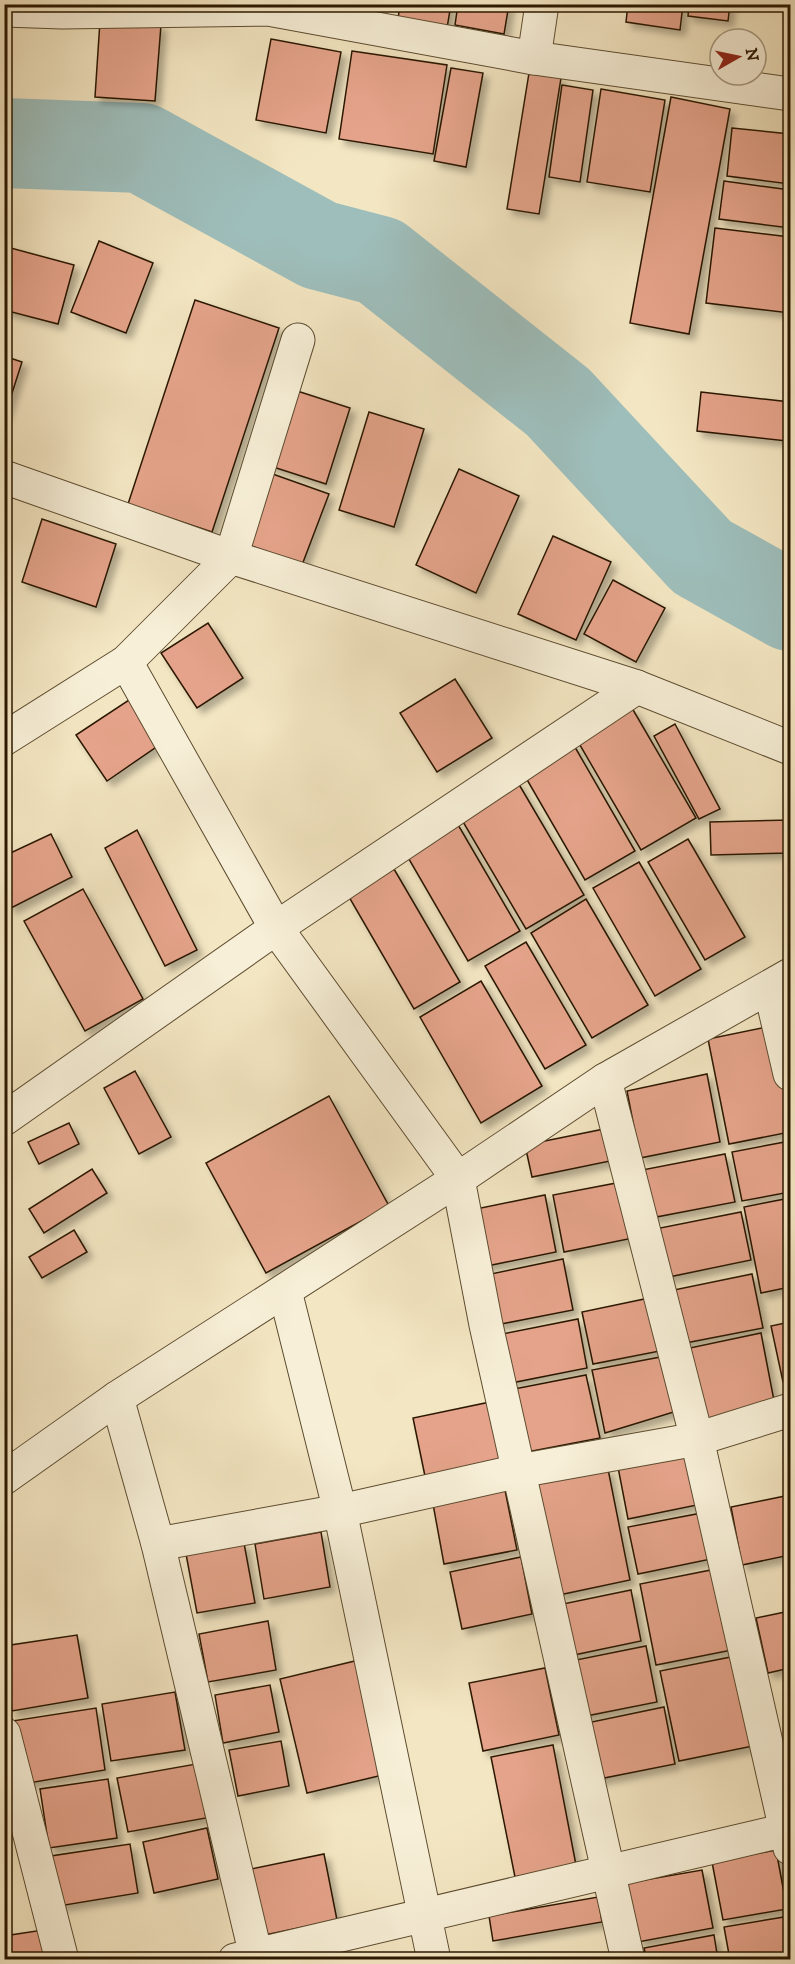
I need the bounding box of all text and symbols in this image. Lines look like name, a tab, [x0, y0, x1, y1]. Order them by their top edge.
north arrow	[708, 27, 768, 87]
text: N	[741, 47, 763, 63]

